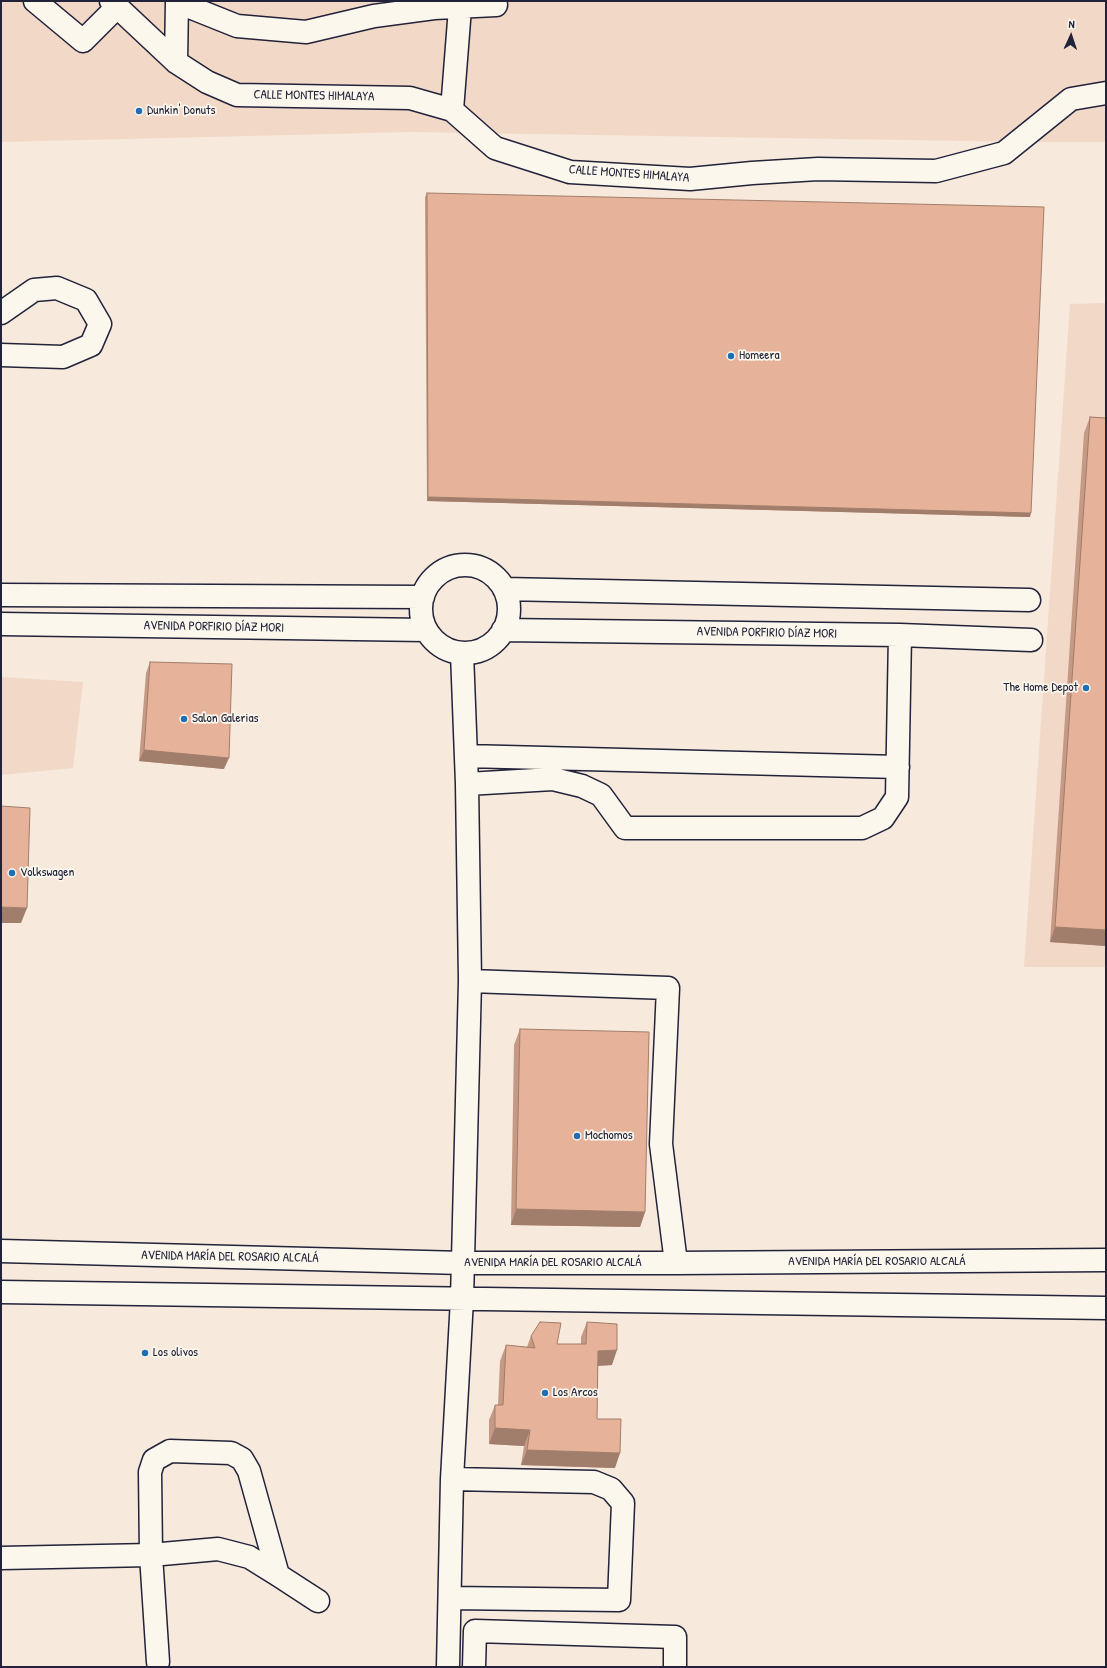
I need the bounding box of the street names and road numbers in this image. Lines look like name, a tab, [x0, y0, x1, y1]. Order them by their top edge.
street label: CALLE MONTES HIMALAYA	[253, 87, 375, 105]
street label: CALLE MONTES HIMALAYA	[568, 162, 690, 186]
street label: AVENIDA PORFIRIO DÍAZ MORI	[144, 618, 284, 636]
street label: AVENIDA PORFIRIO DÍAZ MORI	[697, 624, 837, 642]
street label: AVENIDA MARÍA DEL ROSARIO ALCALÁ	[141, 1248, 319, 1266]
street label: AVENIDA MARÍA DEL ROSARIO ALCALÁ	[788, 1254, 966, 1270]
street label: AVENIDA MARÍA DEL ROSARIO ALCALÁ	[464, 1255, 642, 1271]

